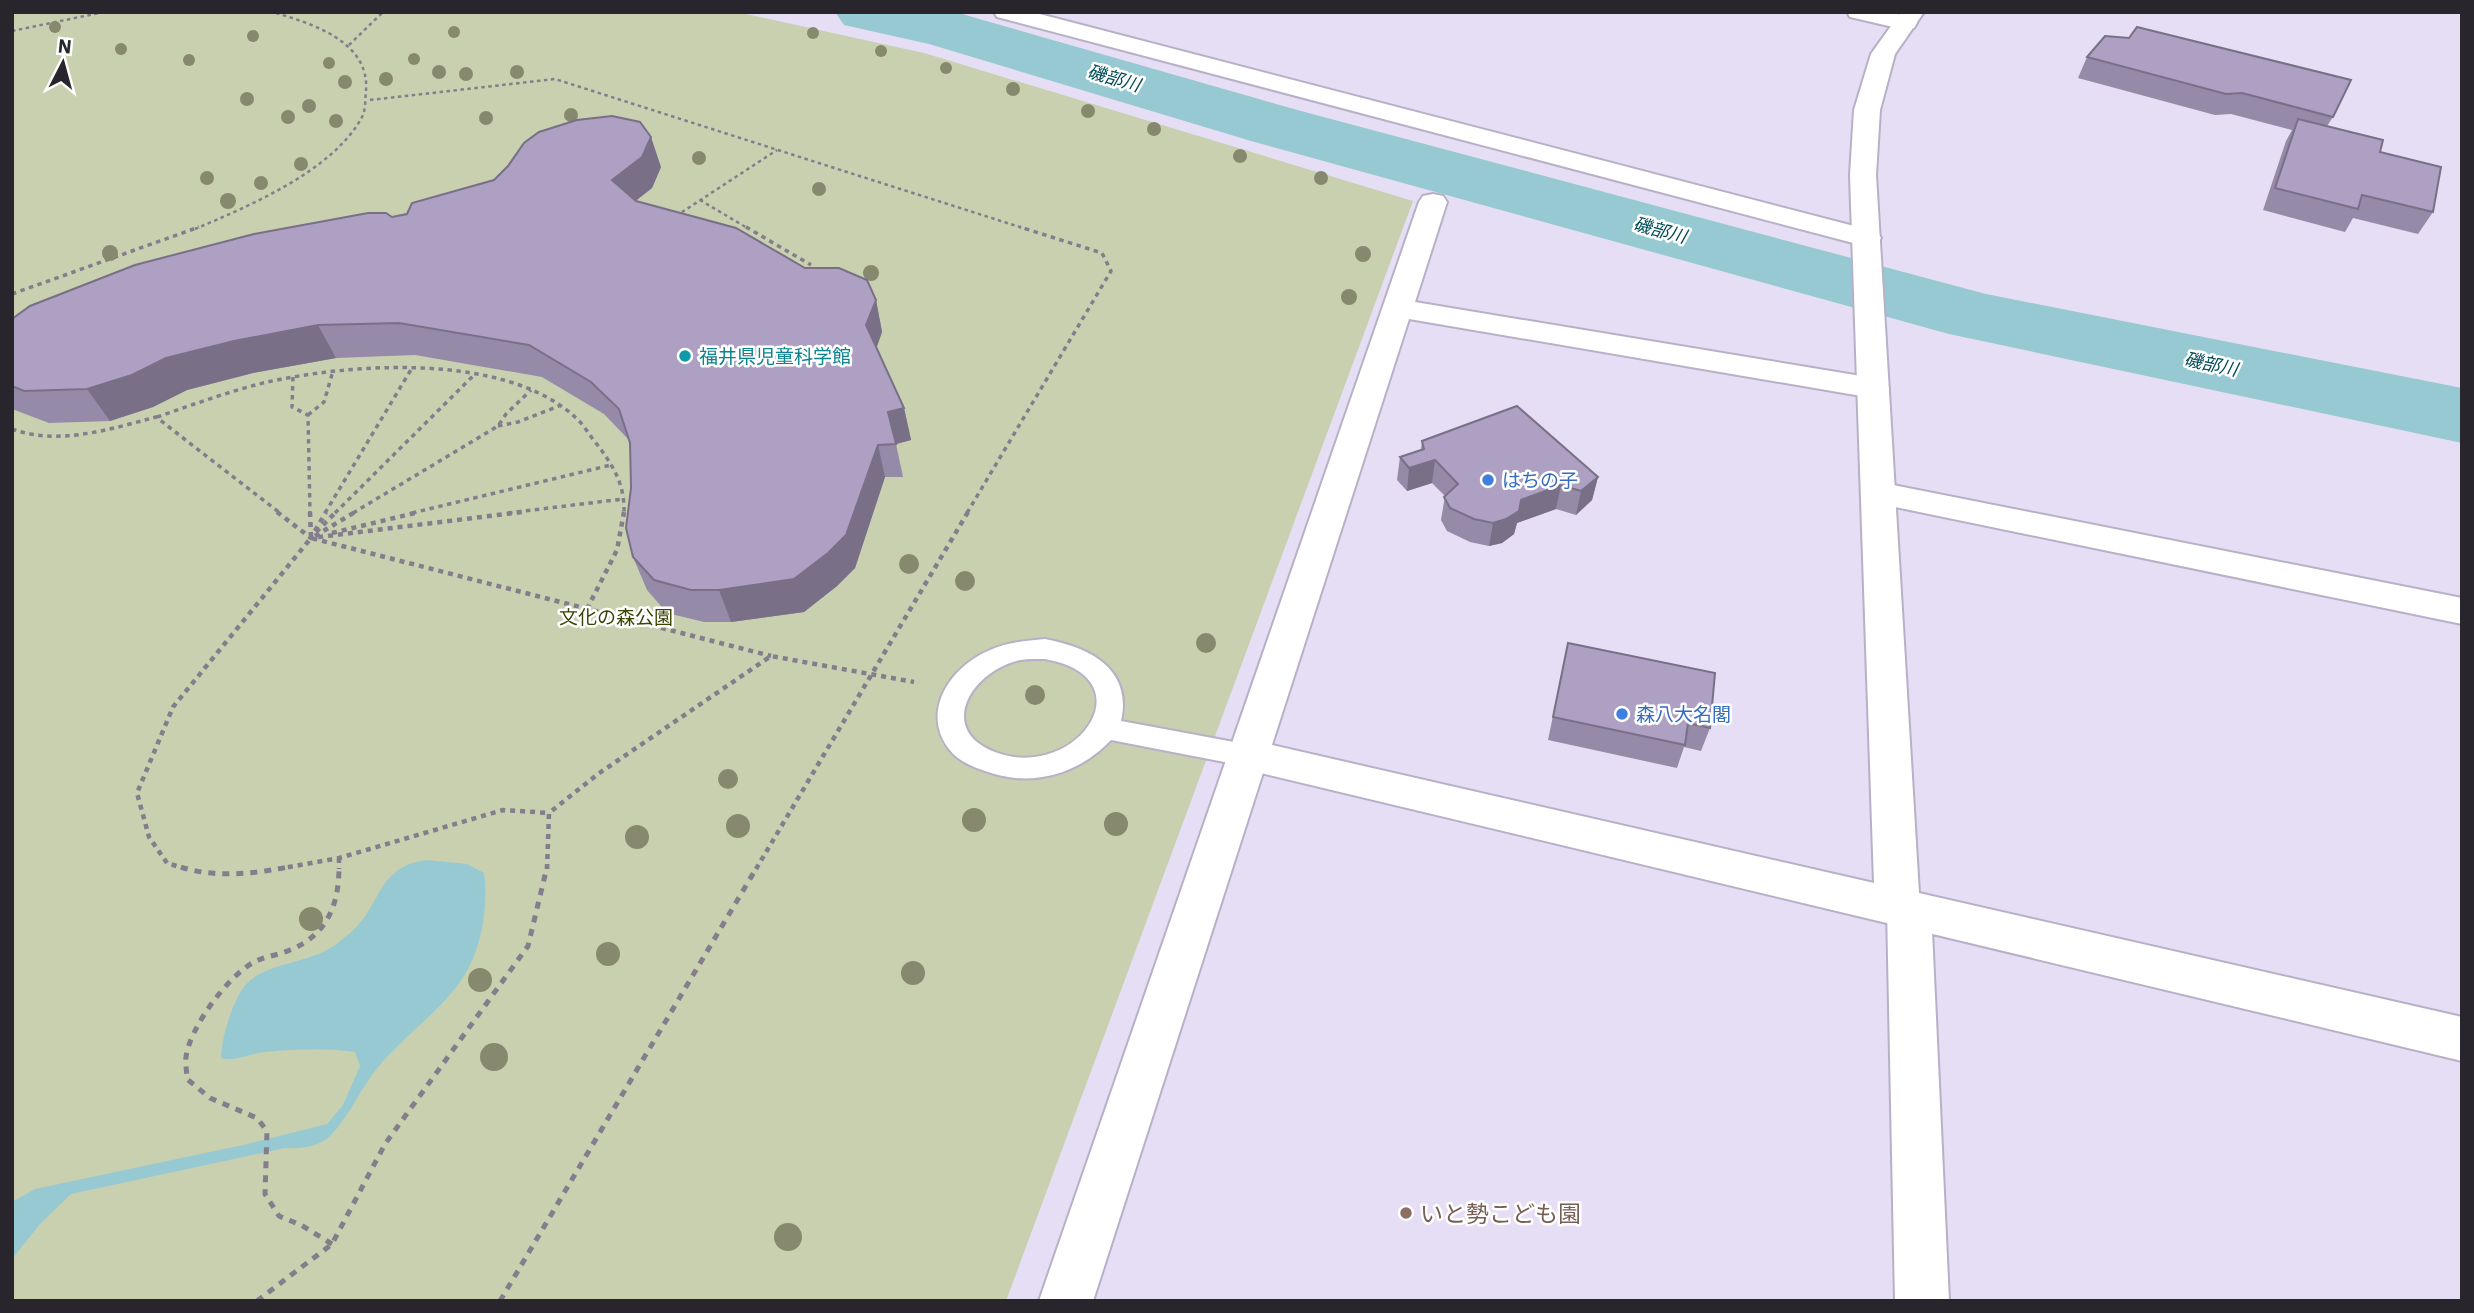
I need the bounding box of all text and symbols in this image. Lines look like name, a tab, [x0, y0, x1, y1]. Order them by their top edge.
north arrow	[28, 28, 98, 98]
text: N	[57, 33, 73, 59]
water label: 磯部川	[1085, 60, 1145, 97]
water label: 磯部川	[1631, 212, 1691, 249]
place label: 福井県児童科学館	[699, 344, 851, 368]
water label: 磯部川	[2182, 347, 2242, 381]
marker: 福井県児童科学館	[677, 348, 693, 364]
place label: はちの子	[1502, 468, 1578, 492]
marker: はちの子	[1480, 472, 1496, 488]
park label: 文化の森公園	[559, 605, 673, 629]
place label: 森八大名閣	[1636, 702, 1731, 726]
marker: 森八大名閣	[1614, 706, 1630, 722]
place label: いと勢こども園	[1420, 1198, 1581, 1228]
marker: いと勢こども園	[1398, 1205, 1414, 1221]

